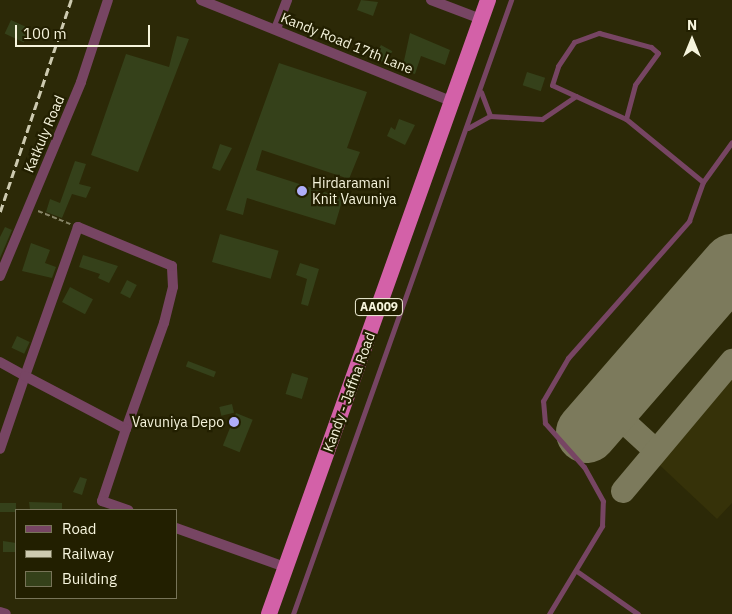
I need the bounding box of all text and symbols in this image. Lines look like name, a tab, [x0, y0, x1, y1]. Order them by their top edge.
street label: Kandy Road 17th Lane	[278, 9, 416, 77]
scale bar	[18, 15, 152, 47]
north arrow	[667, 15, 717, 65]
text: N	[687, 16, 697, 34]
text: 100 m	[23, 24, 67, 43]
street label: Katkuly Road	[20, 93, 68, 175]
place label: Hirdaramani Knit Vavuniya	[312, 175, 396, 208]
marker: Hirdaramani Knit Vavuniya	[296, 185, 308, 197]
road number: AA009	[354, 298, 404, 316]
street label: Kandy - Jaffna Road	[320, 330, 378, 454]
place label: Vavuniya Depo	[132, 414, 224, 430]
marker: Vavuniya Depo	[228, 416, 240, 428]
legend	[15, 509, 178, 599]
text: Road	[62, 519, 97, 538]
text: Railway	[62, 544, 114, 563]
text: Building	[62, 569, 117, 588]

